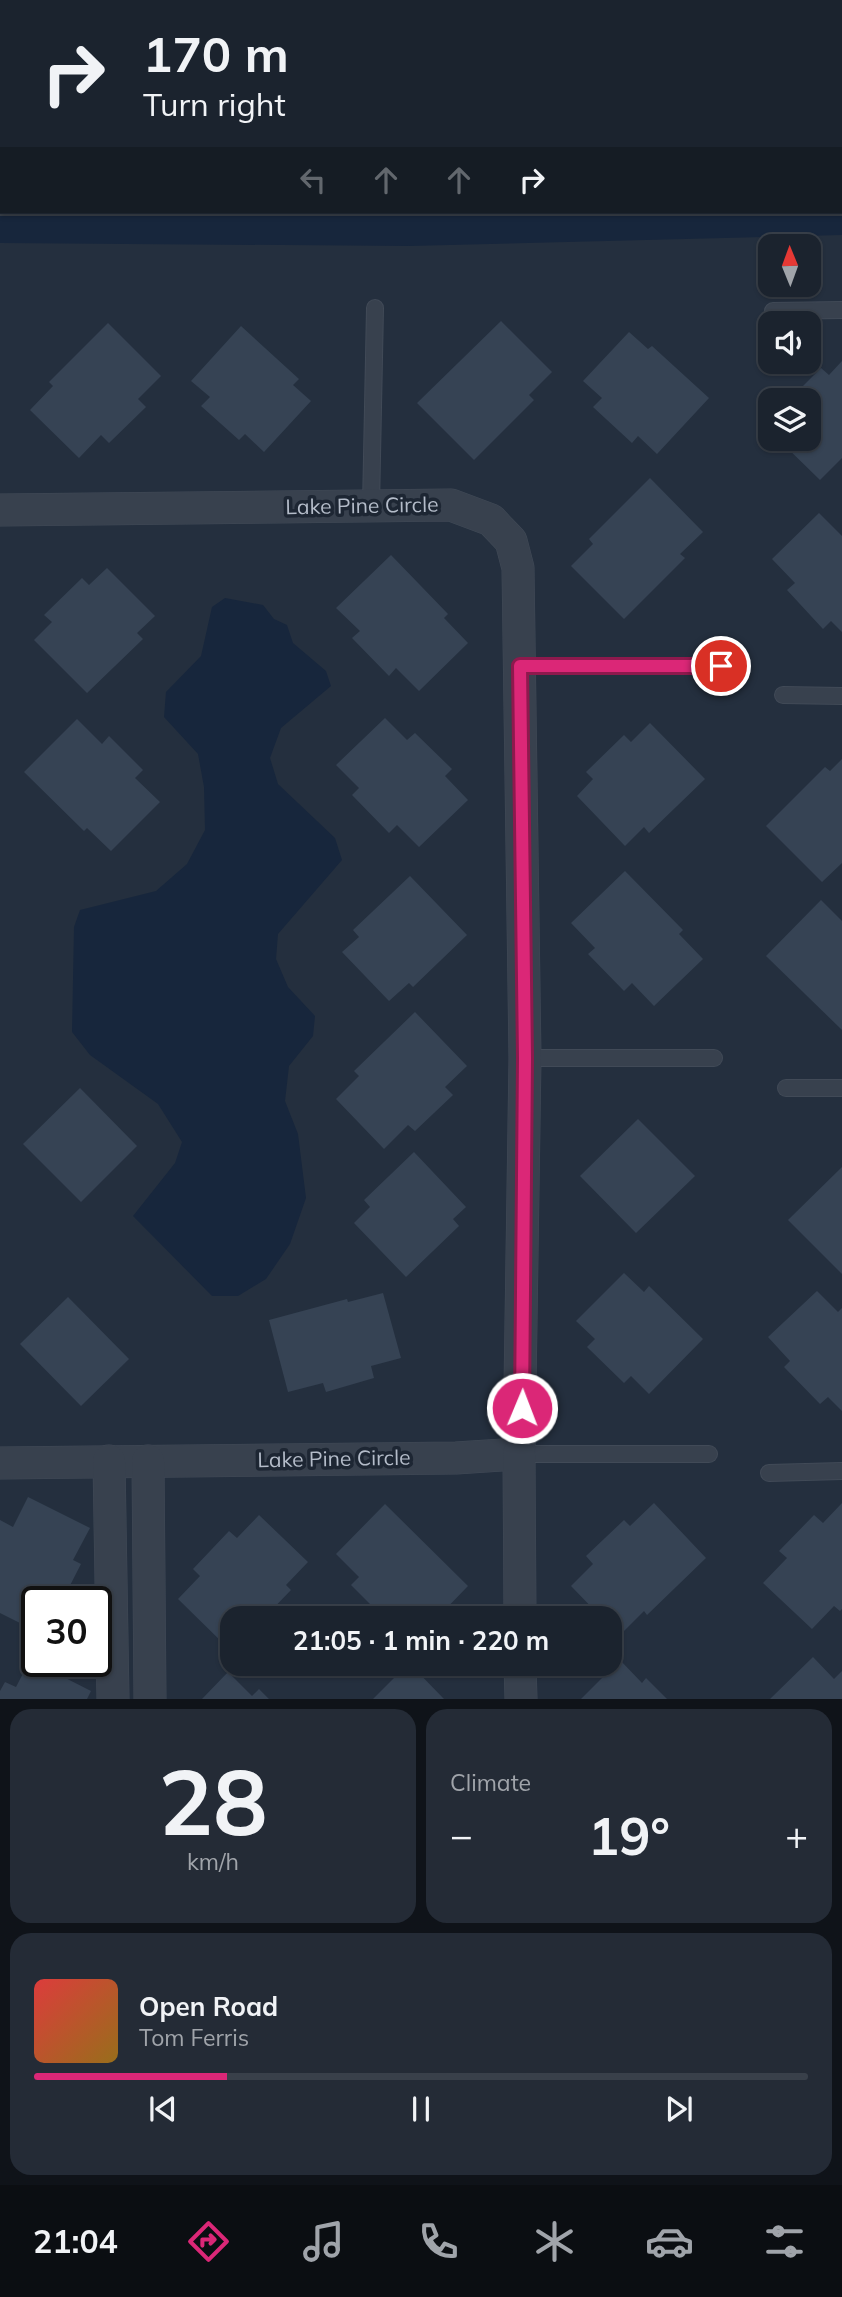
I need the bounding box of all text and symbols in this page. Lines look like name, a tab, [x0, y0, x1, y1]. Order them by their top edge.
text: 170 m	[143, 23, 289, 84]
icon: right	[28, 28, 119, 119]
text: Turn right	[143, 84, 286, 124]
icon: left	[294, 161, 332, 199]
icon: ahead	[367, 161, 405, 199]
icon: ahead	[440, 161, 478, 199]
icon: right	[513, 161, 551, 199]
north arrow	[758, 234, 821, 298]
map controls	[758, 234, 821, 451]
button: sound	[758, 311, 821, 374]
button: layers	[758, 388, 821, 451]
street label: Lake Pine Circle	[285, 491, 439, 519]
pin	[691, 636, 751, 696]
icon: arrive	[702, 647, 740, 685]
position arrow	[485, 1371, 559, 1445]
street label: Lake Pine Circle	[257, 1444, 411, 1472]
speed limit sign: 30	[21, 1586, 112, 1677]
text: 21:05 · 1 min · 220 m	[293, 1624, 549, 1657]
text: 28	[158, 1744, 268, 1858]
text: Climate	[450, 1768, 531, 1797]
text: 19°	[588, 1803, 670, 1868]
text: −	[450, 1811, 473, 1859]
text: +	[785, 1811, 808, 1859]
text: km/h	[187, 1847, 239, 1876]
text: Open Road	[139, 1990, 278, 2023]
text: Tom Ferris	[139, 2023, 249, 2052]
icon: previous	[144, 2090, 182, 2128]
icon: pause	[402, 2090, 440, 2128]
icon: next	[660, 2090, 698, 2128]
icon: directions	[184, 2217, 233, 2266]
icon: music	[299, 2217, 348, 2266]
icon: phone	[414, 2217, 463, 2266]
icon: climate	[530, 2217, 579, 2266]
icon: car	[645, 2217, 694, 2266]
icon: filters	[760, 2217, 809, 2266]
text: 21:04	[33, 2221, 118, 2261]

